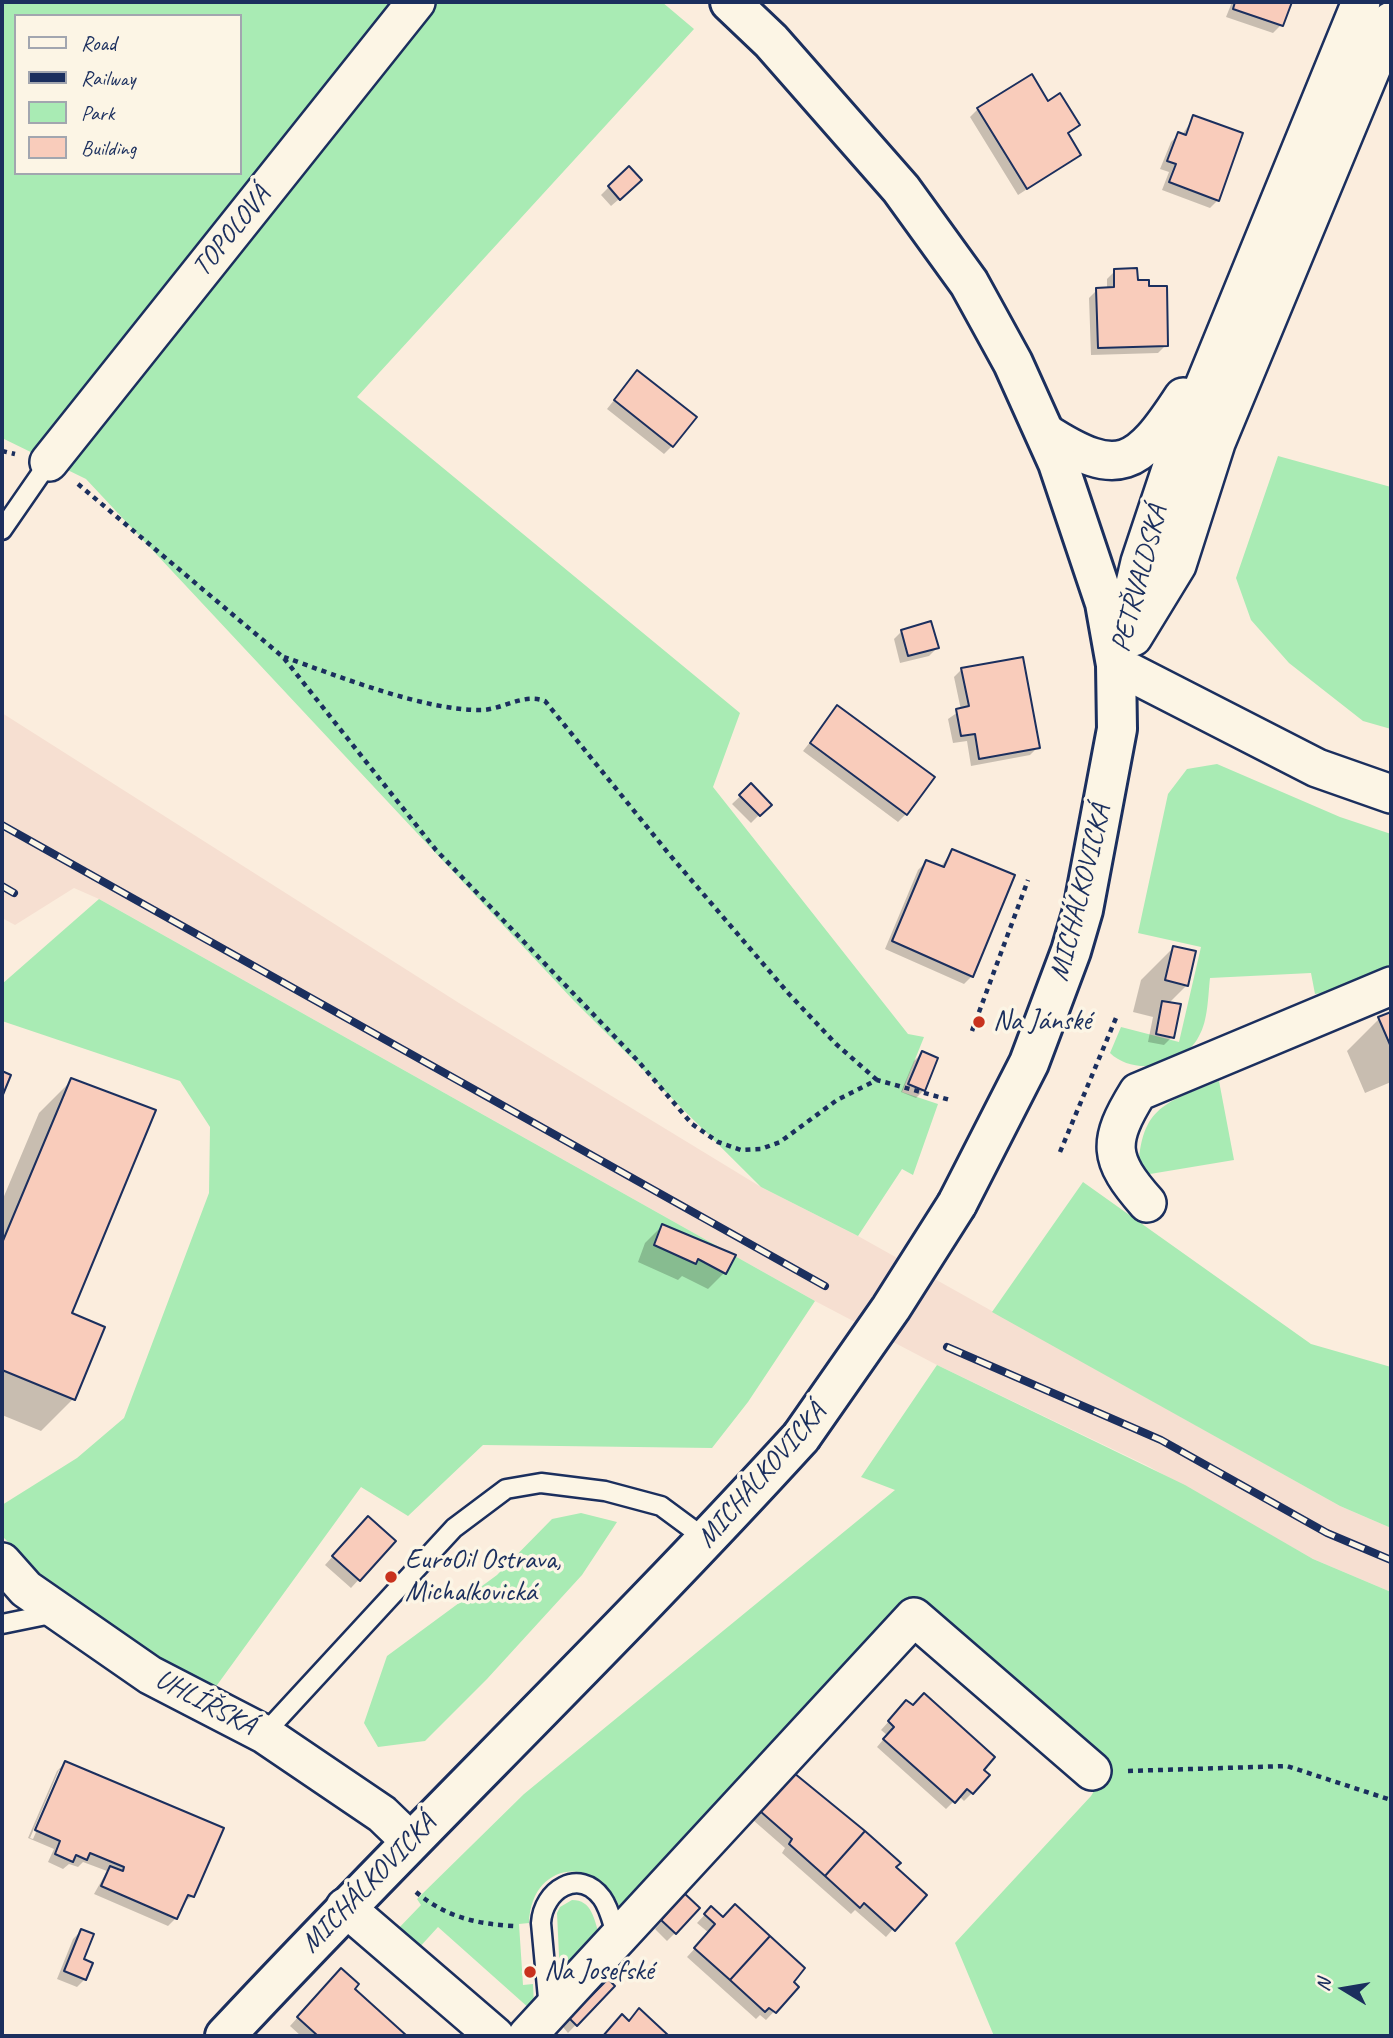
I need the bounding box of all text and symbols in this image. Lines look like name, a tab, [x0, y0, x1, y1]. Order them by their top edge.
legend	[14, 14, 242, 175]
text: Road	[81, 30, 116, 56]
text: Railway	[81, 65, 135, 91]
text: Park	[81, 100, 114, 126]
text: Building	[81, 135, 136, 161]
street label: TOPOLOVÁ	[186, 180, 278, 284]
street label: PETŘVALDSKÁ	[1104, 502, 1176, 656]
street label: MICHÁLKOVICKÁ	[1043, 802, 1119, 984]
place label: Na Jánské	[993, 1005, 1091, 1039]
marker: Na Jánské	[971, 1014, 987, 1030]
street label: MICHÁLKOVICKÁ	[690, 1397, 834, 1555]
place label: EuroOil Ostrava, Michalkovická	[405, 1544, 562, 1610]
marker: EuroOil Ostrava, Michalkovická	[383, 1569, 399, 1585]
street label: UHLÍŘSKÁ	[149, 1663, 261, 1743]
street label: MICHÁLKOVICKÁ	[294, 1808, 444, 1960]
north arrow	[1309, 1954, 1379, 2024]
place label: Na Josefské	[544, 1955, 654, 1989]
marker: Na Josefské	[522, 1964, 538, 1980]
text: N	[1310, 1977, 1336, 1993]

